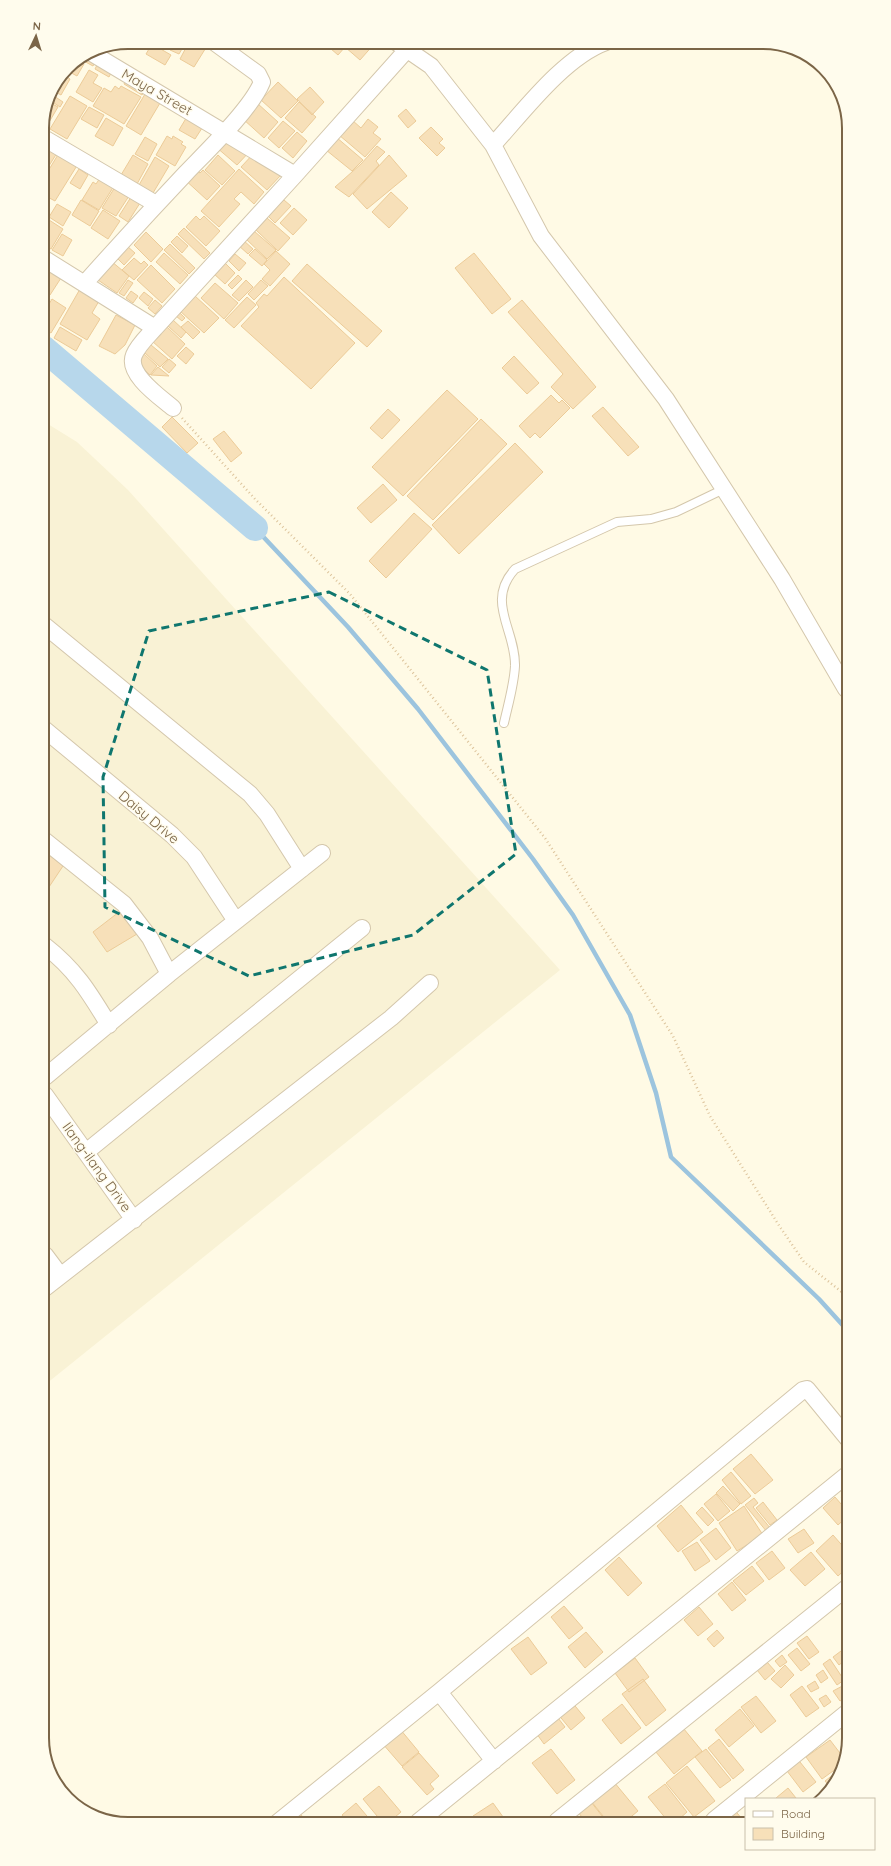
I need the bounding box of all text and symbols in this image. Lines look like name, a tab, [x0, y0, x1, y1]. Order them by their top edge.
north arrow	[16, 16, 56, 56]
text: N	[32, 19, 41, 33]
street label: Maya Street	[118, 65, 196, 120]
street label: Daisy Drive	[115, 786, 183, 848]
street label: Ilang-ilang Drive	[58, 1119, 136, 1215]
legend	[745, 1798, 875, 1850]
text: Road	[781, 1806, 811, 1821]
text: Building	[781, 1826, 825, 1841]

